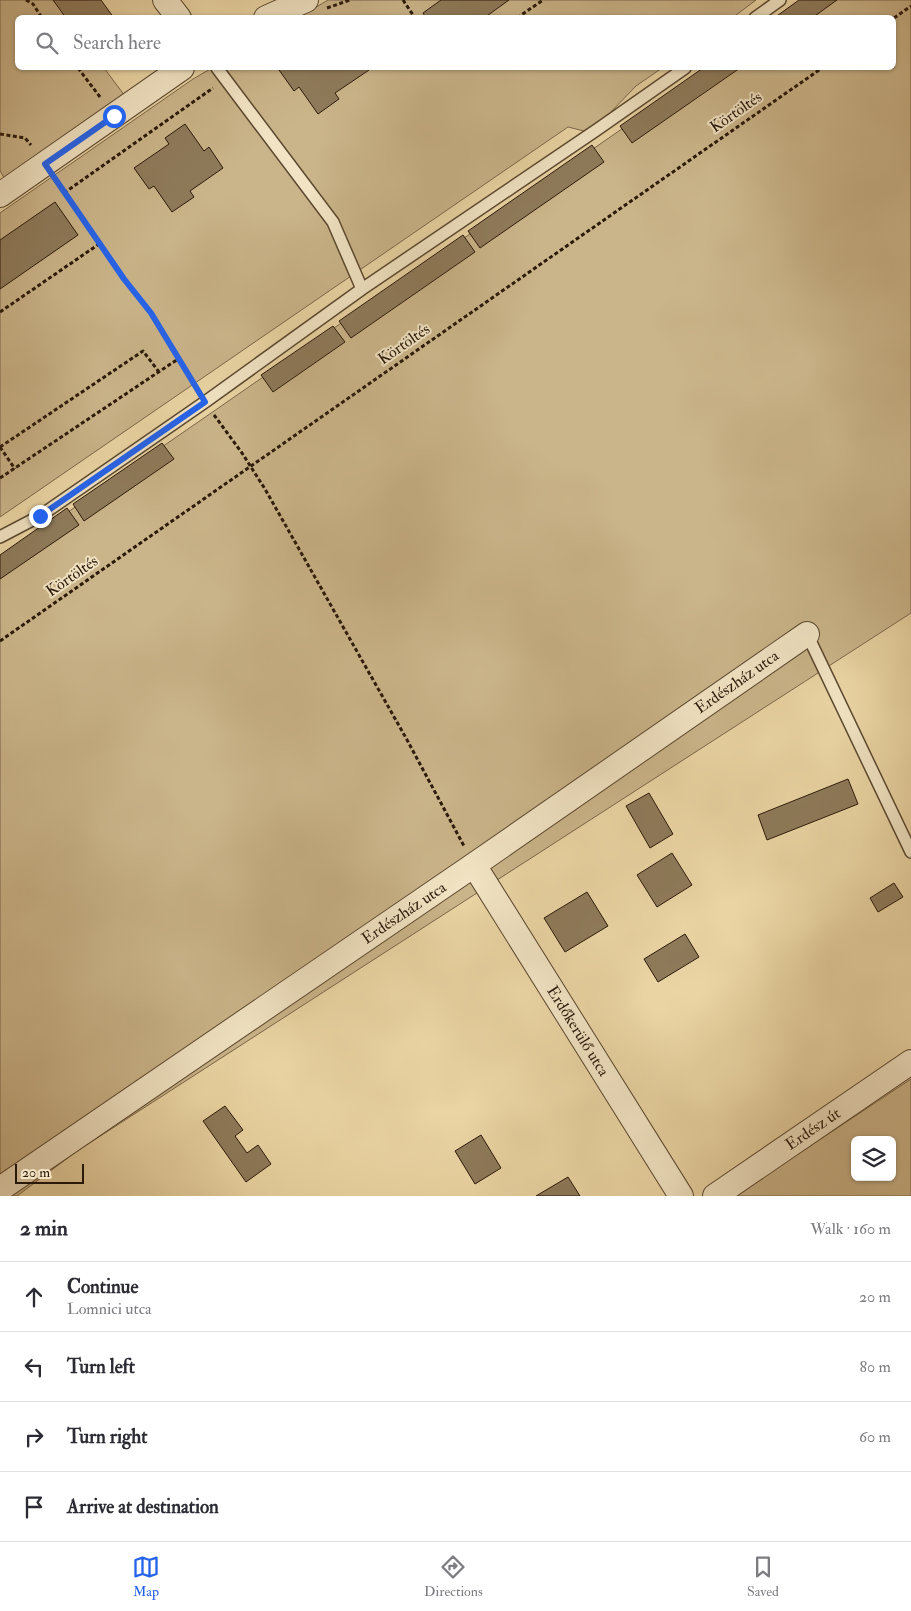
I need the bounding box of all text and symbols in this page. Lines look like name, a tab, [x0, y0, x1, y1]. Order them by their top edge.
search box	[15, 15, 896, 70]
icon: search	[33, 29, 61, 57]
text: Search here	[73, 31, 161, 55]
street label: Körtöltés	[706, 87, 766, 137]
route start	[103, 105, 126, 128]
street label: Körtöltés	[374, 319, 434, 369]
route end	[29, 505, 52, 528]
street label: Körtöltés	[42, 551, 102, 601]
street label: Erdészház utca	[691, 646, 783, 718]
street label: Erdészház utca	[358, 877, 450, 949]
street label: Erdőkerülő utca	[542, 982, 614, 1080]
street label: Erdész út	[782, 1103, 844, 1155]
map controls	[851, 1136, 896, 1181]
button: layers	[851, 1136, 896, 1181]
scale bar	[15, 1161, 84, 1184]
text: 20 m	[22, 1164, 50, 1181]
text: 2 min	[20, 1215, 68, 1242]
text: Walk · 160 m	[810, 1219, 891, 1239]
text: Continue	[67, 1275, 138, 1299]
icon: ahead	[20, 1283, 48, 1311]
text: 20 m	[859, 1287, 891, 1307]
text: Lomnici utca	[67, 1299, 152, 1319]
icon: left	[20, 1353, 48, 1381]
text: Turn left	[67, 1355, 135, 1379]
text: 80 m	[860, 1357, 891, 1377]
icon: right	[20, 1423, 48, 1451]
text: Turn right	[67, 1425, 147, 1449]
text: 60 m	[859, 1427, 891, 1447]
icon: arrive	[20, 1493, 48, 1521]
text: Arrive at destination	[67, 1495, 219, 1519]
tab: Map	[132, 1553, 160, 1600]
tab: Directions	[424, 1553, 483, 1600]
tab: Saved	[747, 1553, 779, 1600]

